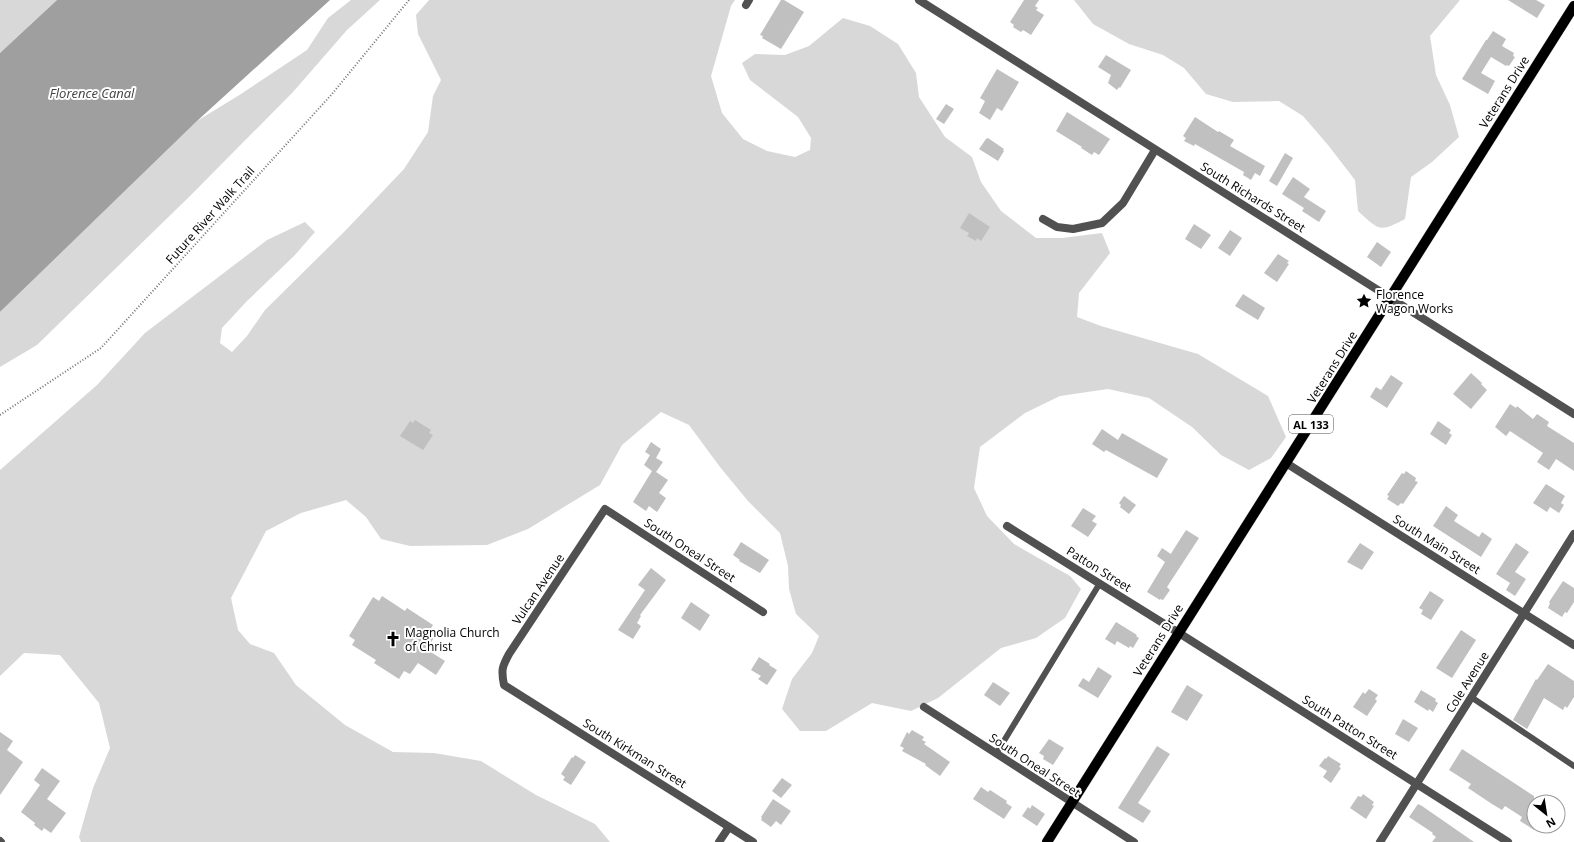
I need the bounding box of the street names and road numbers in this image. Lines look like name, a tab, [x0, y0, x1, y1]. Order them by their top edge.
street label: Veterans Drive	[1475, 52, 1533, 131]
street label: South Richards Street	[1197, 158, 1309, 236]
street label: Future River Walk Trail	[162, 163, 258, 267]
street label: Veterans Drive	[1303, 327, 1361, 406]
road number: AL 133	[1289, 415, 1333, 433]
street label: South Main Street	[1390, 510, 1484, 578]
street label: South Oneal Street	[641, 514, 739, 586]
street label: Patton Street	[1063, 542, 1135, 596]
street label: Vulcan Avenue	[508, 550, 568, 628]
street label: Veterans Drive	[1129, 600, 1187, 679]
street label: Cole Avenue	[1441, 648, 1493, 716]
street label: South Patton Street	[1299, 691, 1401, 763]
street label: South Kirkman Street	[580, 714, 690, 792]
street label: South Oneal Street	[986, 729, 1084, 801]

